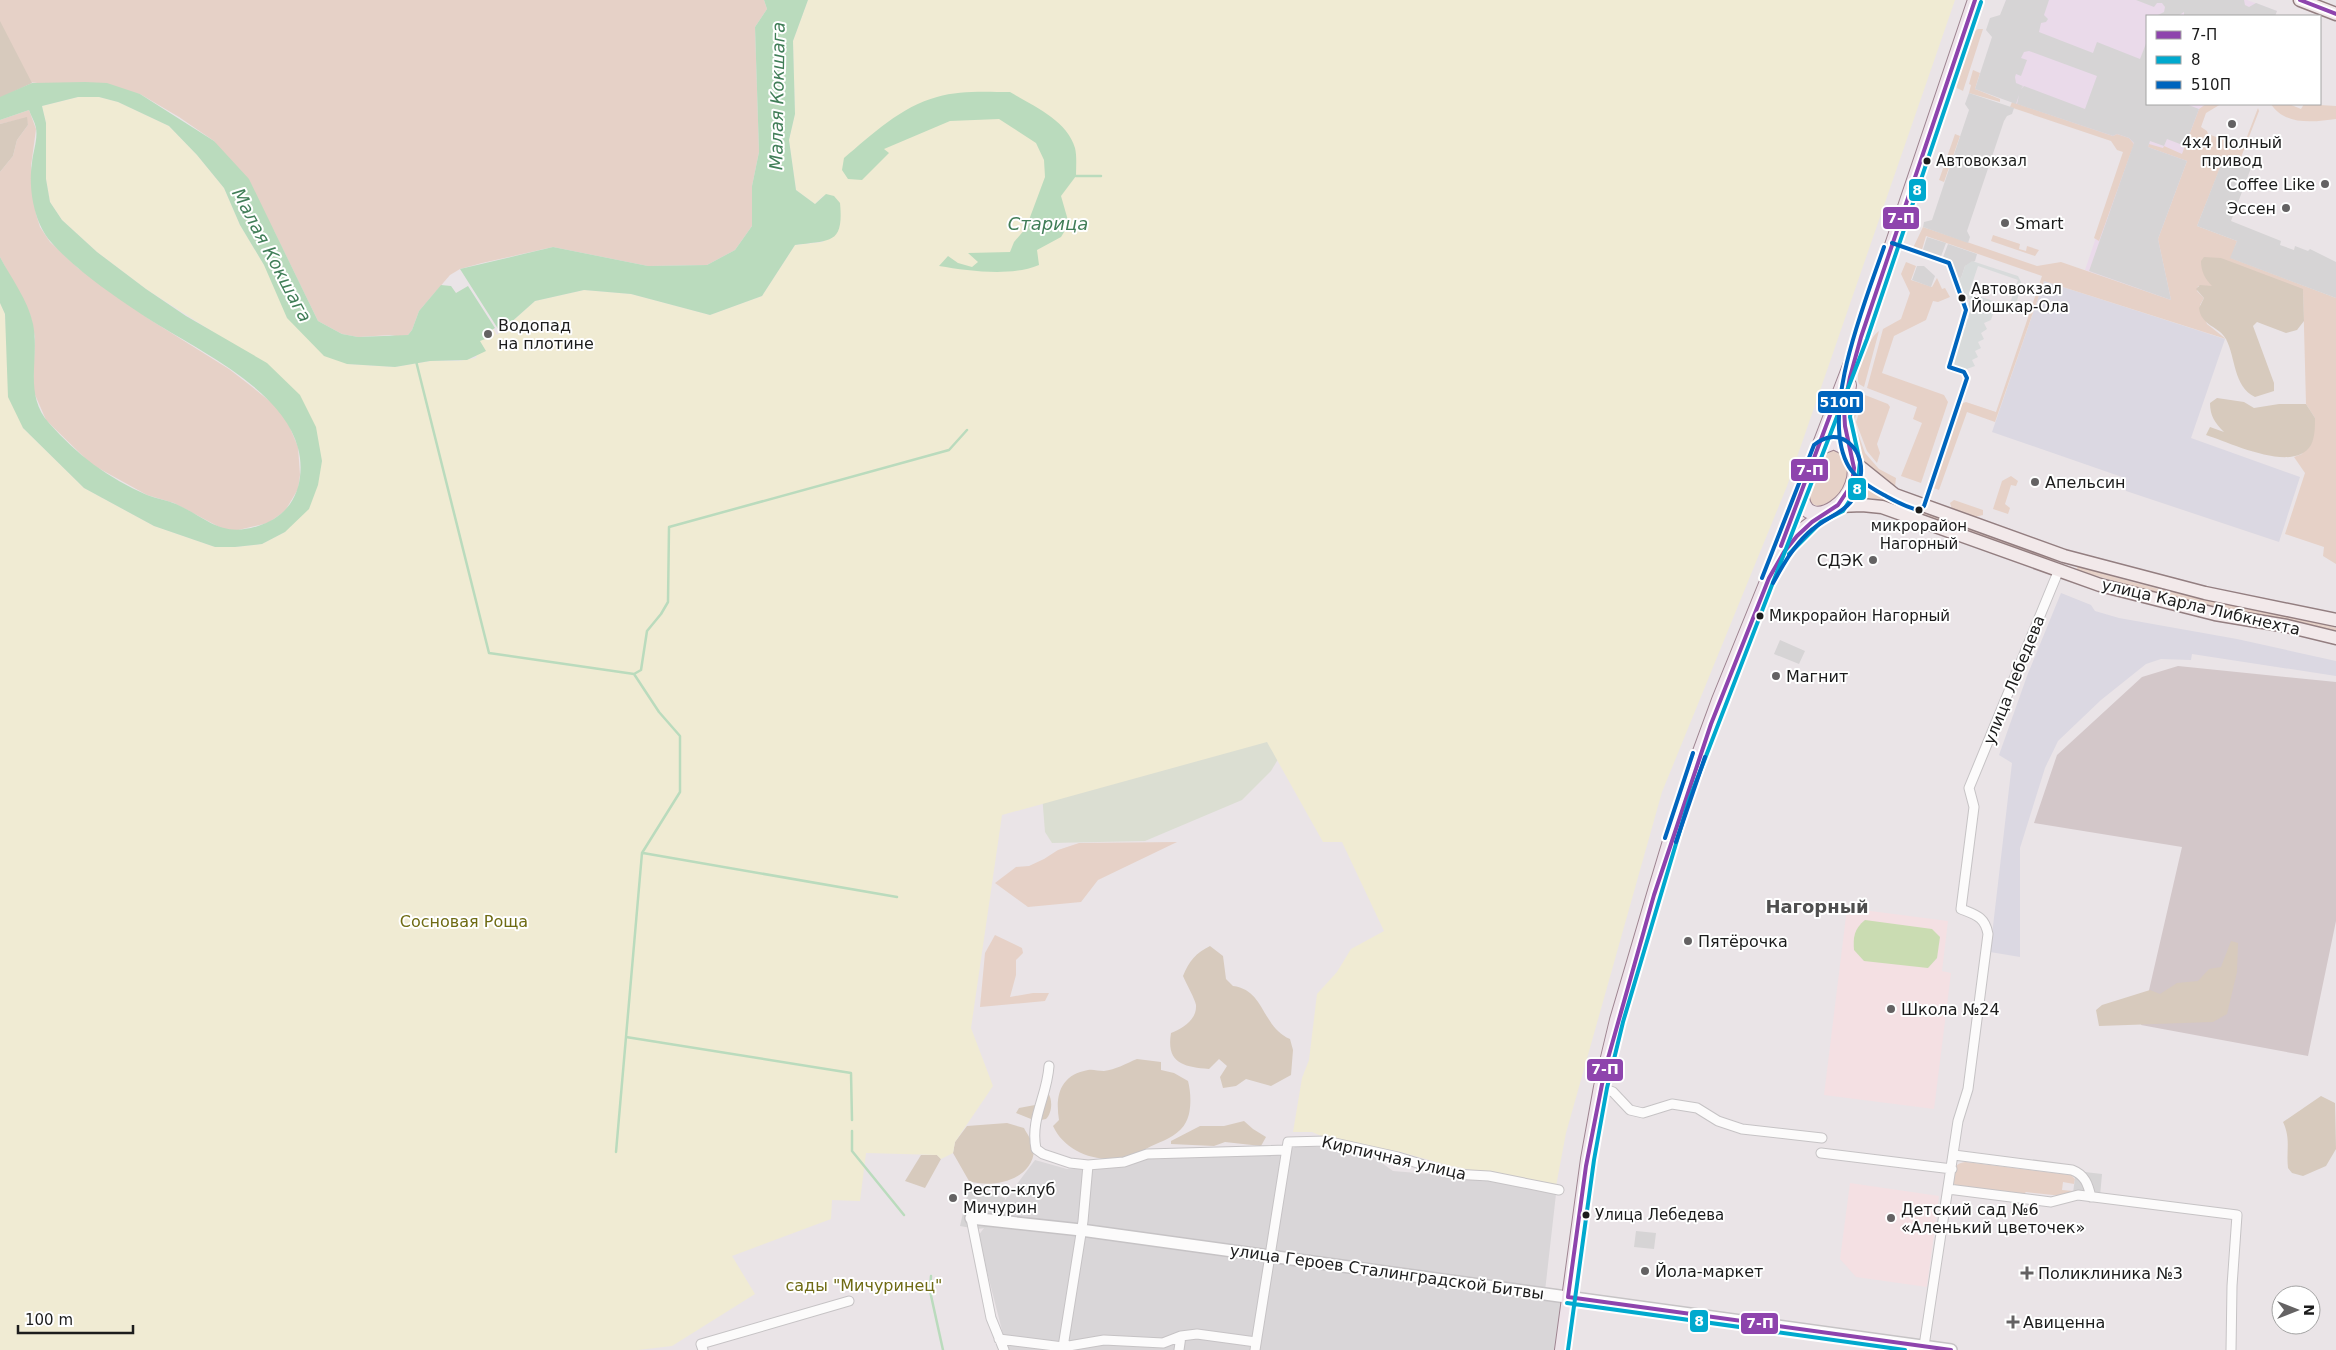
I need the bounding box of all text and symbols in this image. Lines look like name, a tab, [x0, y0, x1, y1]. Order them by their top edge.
legend	[2146, 15, 2321, 105]
water label: Малая Кокшага	[765, 22, 789, 170]
text: 7-П	[2191, 26, 2217, 44]
text: 8	[2191, 51, 2201, 69]
text: 510П	[2191, 76, 2231, 94]
marker: 4x4 Полный привод	[2226, 118, 2238, 130]
place label: 4x4 Полный привод	[2182, 133, 2282, 170]
place label: Автовокзал	[1936, 152, 2027, 170]
marker: Автовокзал	[1922, 156, 1932, 166]
place label: Coffee Like	[2226, 175, 2315, 194]
line badge: 8	[1908, 178, 1927, 202]
marker: Coffee Like	[2319, 178, 2331, 190]
text: 8	[1912, 182, 1922, 198]
water label: Малая Кокшага	[228, 185, 316, 325]
place label: Эссен	[2227, 199, 2276, 218]
marker: Эссен	[2280, 202, 2292, 214]
line badge: 7-П	[1882, 206, 1920, 230]
text: 7-П	[1887, 210, 1915, 226]
water label: Старица	[1008, 213, 1088, 234]
place label: Smart	[2015, 214, 2063, 233]
marker: Smart	[1999, 217, 2011, 229]
place label: Автовокзал Йошкар-Ола	[1971, 280, 2069, 316]
marker: Автовокзал Йошкар-Ола	[1957, 293, 1967, 303]
place label: Водопад на плотине	[498, 316, 594, 353]
marker: Водопад на плотине	[482, 328, 494, 340]
line badge: 510П	[1817, 390, 1864, 414]
text: 510П	[1820, 394, 1860, 410]
line badge: 7-П	[1790, 458, 1829, 482]
text: 7-П	[1796, 462, 1824, 478]
place label: Апельсин	[2045, 473, 2126, 492]
marker: Апельсин	[2029, 476, 2041, 488]
line badge: 8	[1847, 477, 1867, 501]
text: 8	[1852, 481, 1862, 497]
marker: микрорайон Нагорный	[1914, 505, 1924, 515]
place label: микрорайон Нагорный	[1871, 517, 1967, 553]
place label: СДЭК	[1817, 551, 1864, 570]
marker: СДЭК	[1867, 554, 1879, 566]
street label: улица Карла Либкнехта	[2100, 575, 2302, 639]
place label: Микрорайон Нагорный	[1769, 607, 1950, 625]
marker: Микрорайон Нагорный	[1755, 611, 1765, 621]
street label: улица Лебедева	[1979, 613, 2049, 747]
place label: Магнит	[1786, 667, 1848, 686]
marker: Магнит	[1770, 670, 1782, 682]
district label: Нагорный	[1765, 896, 1869, 917]
park label: Сосновая Роща	[400, 912, 528, 931]
place label: Пятёрочка	[1698, 932, 1788, 951]
marker: Пятёрочка	[1682, 935, 1694, 947]
place label: Школа №24	[1901, 1000, 2000, 1019]
marker: Школа №24	[1885, 1003, 1897, 1015]
line badge: 7-П	[1586, 1058, 1624, 1082]
text: 7-П	[1591, 1061, 1619, 1077]
street label: Кирпичная улица	[1320, 1132, 1468, 1184]
place label: Ресто-клуб Мичурин	[963, 1180, 1055, 1217]
marker: Ресто-клуб Мичурин	[947, 1192, 959, 1204]
place label: Детский сад №6 «Аленький цветочек»	[1901, 1200, 2085, 1237]
place label: Улица Лебедева	[1595, 1206, 1724, 1224]
marker: Улица Лебедева	[1581, 1210, 1591, 1220]
marker: Детский сад №6 «Аленький цветочек»	[1885, 1212, 1897, 1224]
street label: улица Героев Сталинградской Битвы	[1229, 1241, 1545, 1303]
place label: Йола-маркет	[1655, 1262, 1763, 1281]
place label: Поликлиника №3	[2038, 1264, 2183, 1283]
marker: Йола-маркет	[1639, 1265, 1651, 1277]
marker: Поликлиника №3	[2020, 1266, 2034, 1280]
park label: сады "Мичуринец"	[786, 1276, 942, 1295]
north arrow	[2271, 1285, 2321, 1335]
scale bar	[18, 1302, 132, 1334]
text: N	[2301, 1304, 2317, 1316]
line badge: 8	[1689, 1309, 1709, 1333]
text: 100 m	[25, 1311, 73, 1329]
line badge: 7-П	[1740, 1312, 1779, 1335]
text: 8	[1694, 1313, 1704, 1329]
place label: Авиценна	[2023, 1313, 2105, 1332]
text: 7-П	[1746, 1315, 1774, 1331]
marker: Авиценна	[2007, 1316, 2019, 1328]

